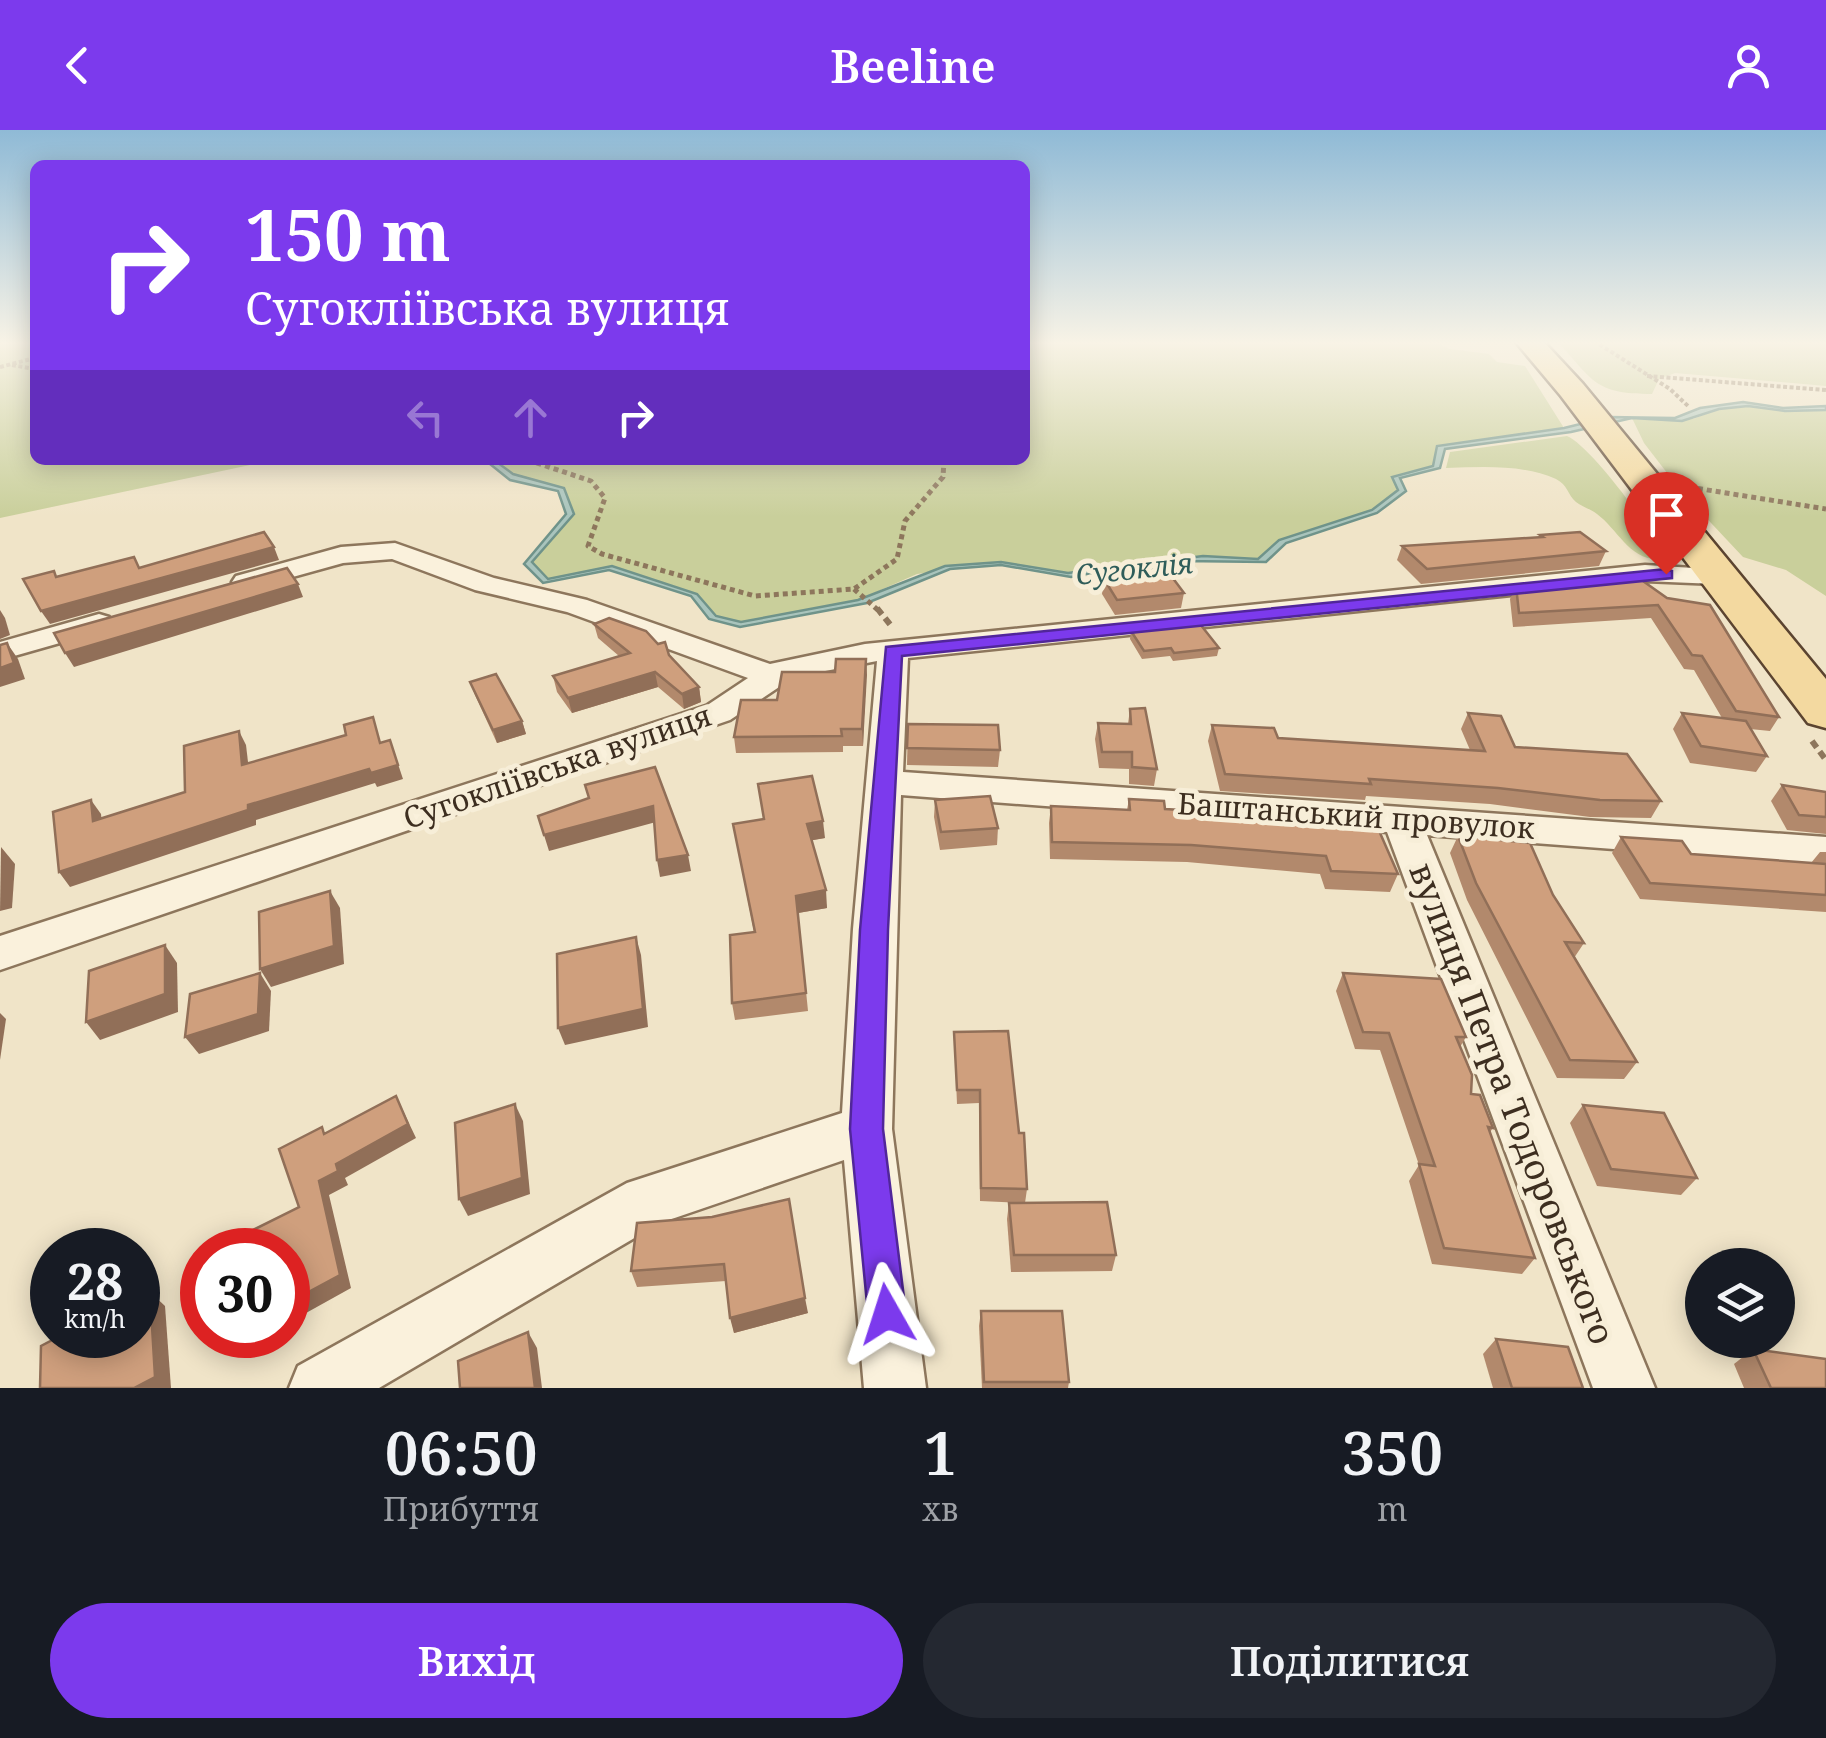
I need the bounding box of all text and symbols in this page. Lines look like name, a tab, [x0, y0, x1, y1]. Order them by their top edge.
text: Beeline	[830, 35, 996, 96]
icon: back	[50, 38, 105, 93]
icon: person	[1721, 38, 1776, 93]
text: 150 m	[245, 186, 451, 282]
icon: right	[80, 200, 210, 330]
text: Сугокліївська вулиця	[245, 277, 730, 338]
icon: left	[398, 390, 453, 445]
icon: ahead	[503, 390, 558, 445]
icon: right	[608, 390, 663, 445]
pin	[1624, 472, 1709, 575]
icon: arrive	[1639, 487, 1694, 542]
water label: Сугоклія	[1073, 543, 1195, 593]
street label: Сугокліївська вулиця	[398, 694, 716, 838]
street label: Баштанський провулок	[1176, 782, 1536, 848]
street label: вулиця Петра Тодоровського	[1399, 855, 1627, 1351]
speed limit sign: 30	[180, 1228, 310, 1358]
text: 28	[67, 1247, 123, 1315]
map controls	[1685, 1248, 1795, 1358]
button: layers	[1685, 1248, 1795, 1358]
position arrow	[835, 1262, 939, 1366]
text: km/h	[64, 1301, 126, 1335]
text: 06:50	[385, 1411, 538, 1493]
text: 1	[924, 1411, 957, 1493]
text: 350	[1342, 1411, 1443, 1493]
text: Прибуття	[383, 1487, 539, 1530]
text: хв	[922, 1487, 959, 1530]
text: m	[1377, 1487, 1407, 1530]
button: Вихід	[50, 1603, 903, 1718]
button: Поділитися	[923, 1603, 1776, 1718]

